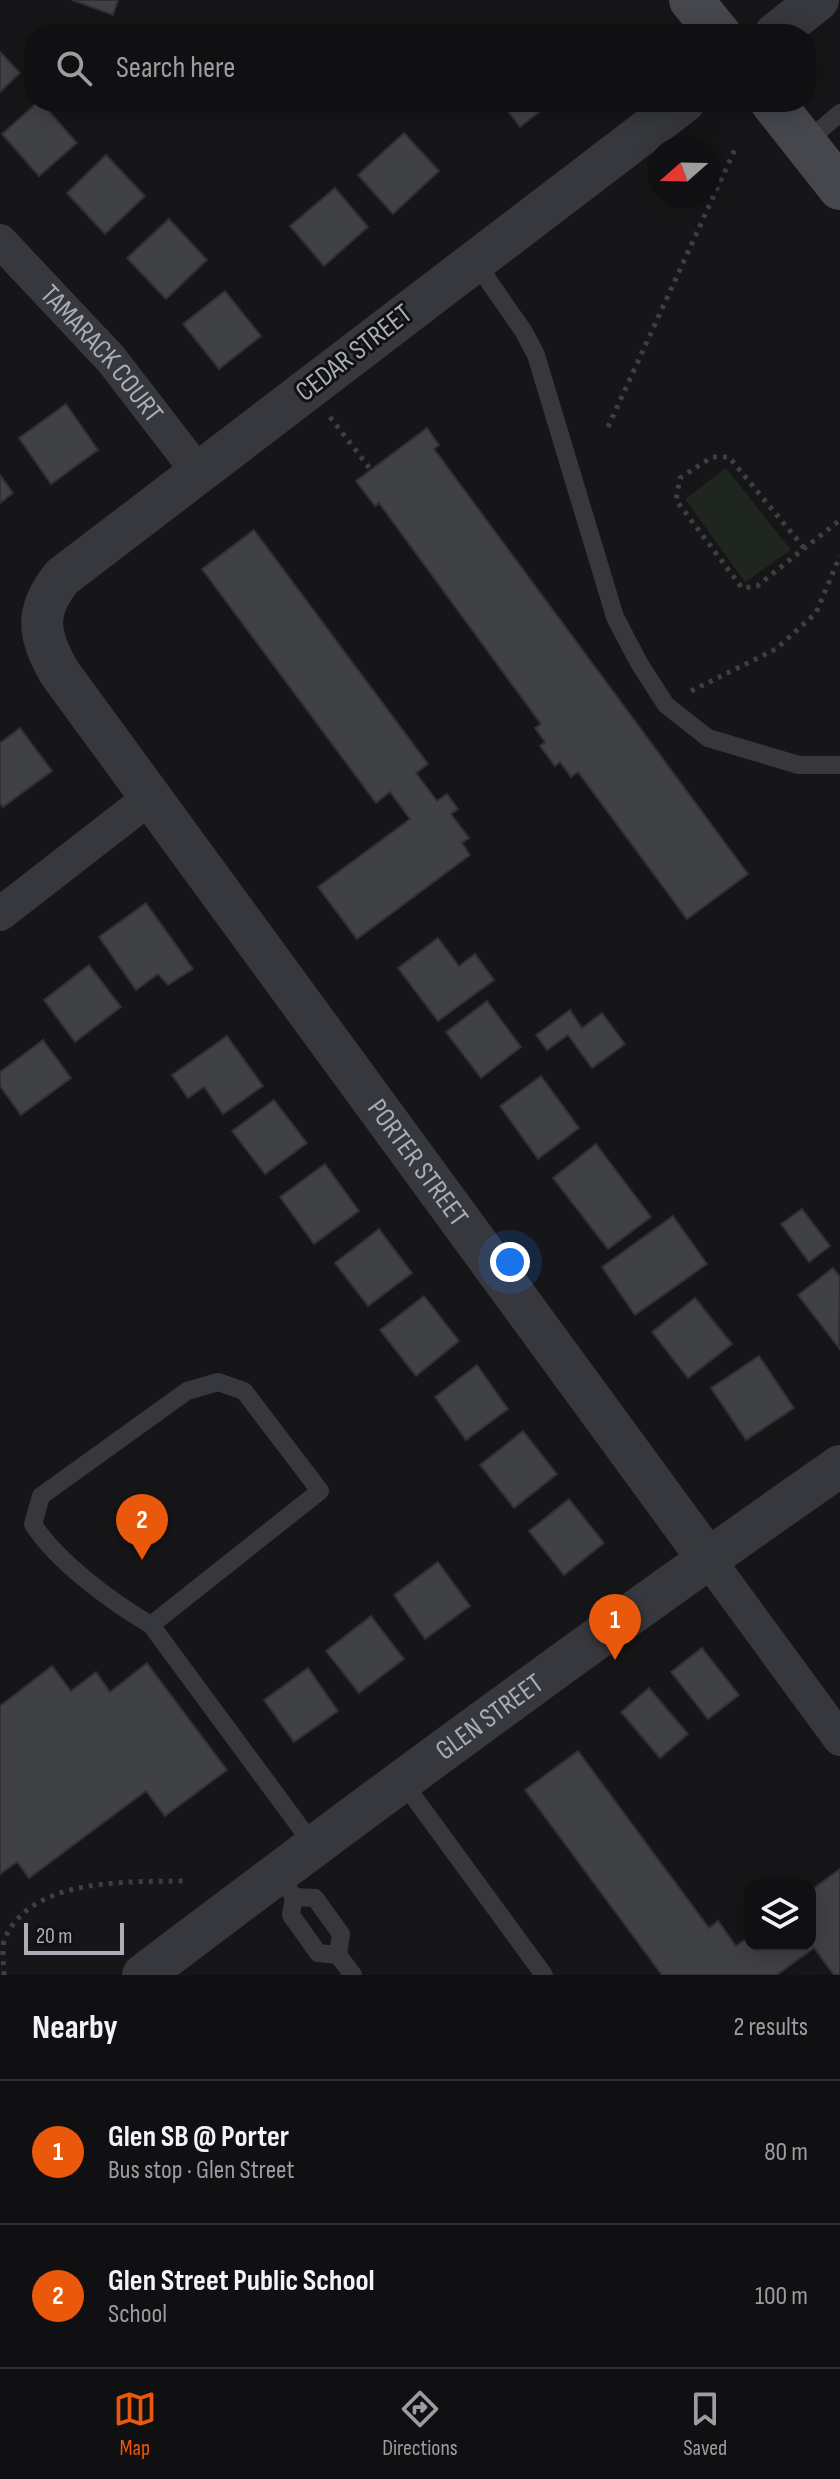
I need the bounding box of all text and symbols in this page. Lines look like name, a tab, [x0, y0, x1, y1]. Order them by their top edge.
search box	[24, 24, 816, 112]
icon: search	[52, 46, 96, 90]
text: Search here	[116, 50, 235, 86]
north arrow	[648, 136, 720, 208]
street label: TAMARACK COURT	[33, 278, 170, 429]
street label: CEDAR STREET	[289, 297, 419, 409]
street label: PORTER STREET	[361, 1093, 475, 1233]
your location	[490, 1242, 530, 1282]
pin: 2	[116, 1494, 168, 1560]
pin: 1	[589, 1594, 641, 1660]
street label: GLEN STREET	[429, 1667, 550, 1767]
map controls	[744, 1879, 816, 1951]
button: layers	[744, 1879, 816, 1951]
scale bar	[24, 1919, 124, 1955]
text: 20 m	[36, 1923, 73, 1950]
text: Nearby	[32, 2007, 118, 2048]
text: 2 results	[734, 2012, 808, 2043]
text: Glen SB @ Porter	[108, 2119, 289, 2155]
text: 1	[53, 2137, 63, 2168]
text: 80 m	[764, 2137, 808, 2168]
text: Bus stop · Glen Street	[108, 2155, 294, 2186]
text: Glen Street Public School	[108, 2263, 375, 2299]
text: 2	[52, 2281, 64, 2312]
text: 100 m	[755, 2281, 808, 2312]
text: School	[108, 2299, 167, 2330]
tab: Map	[113, 2387, 157, 2462]
tab: Directions	[382, 2387, 458, 2462]
tab: Saved	[683, 2387, 727, 2462]

